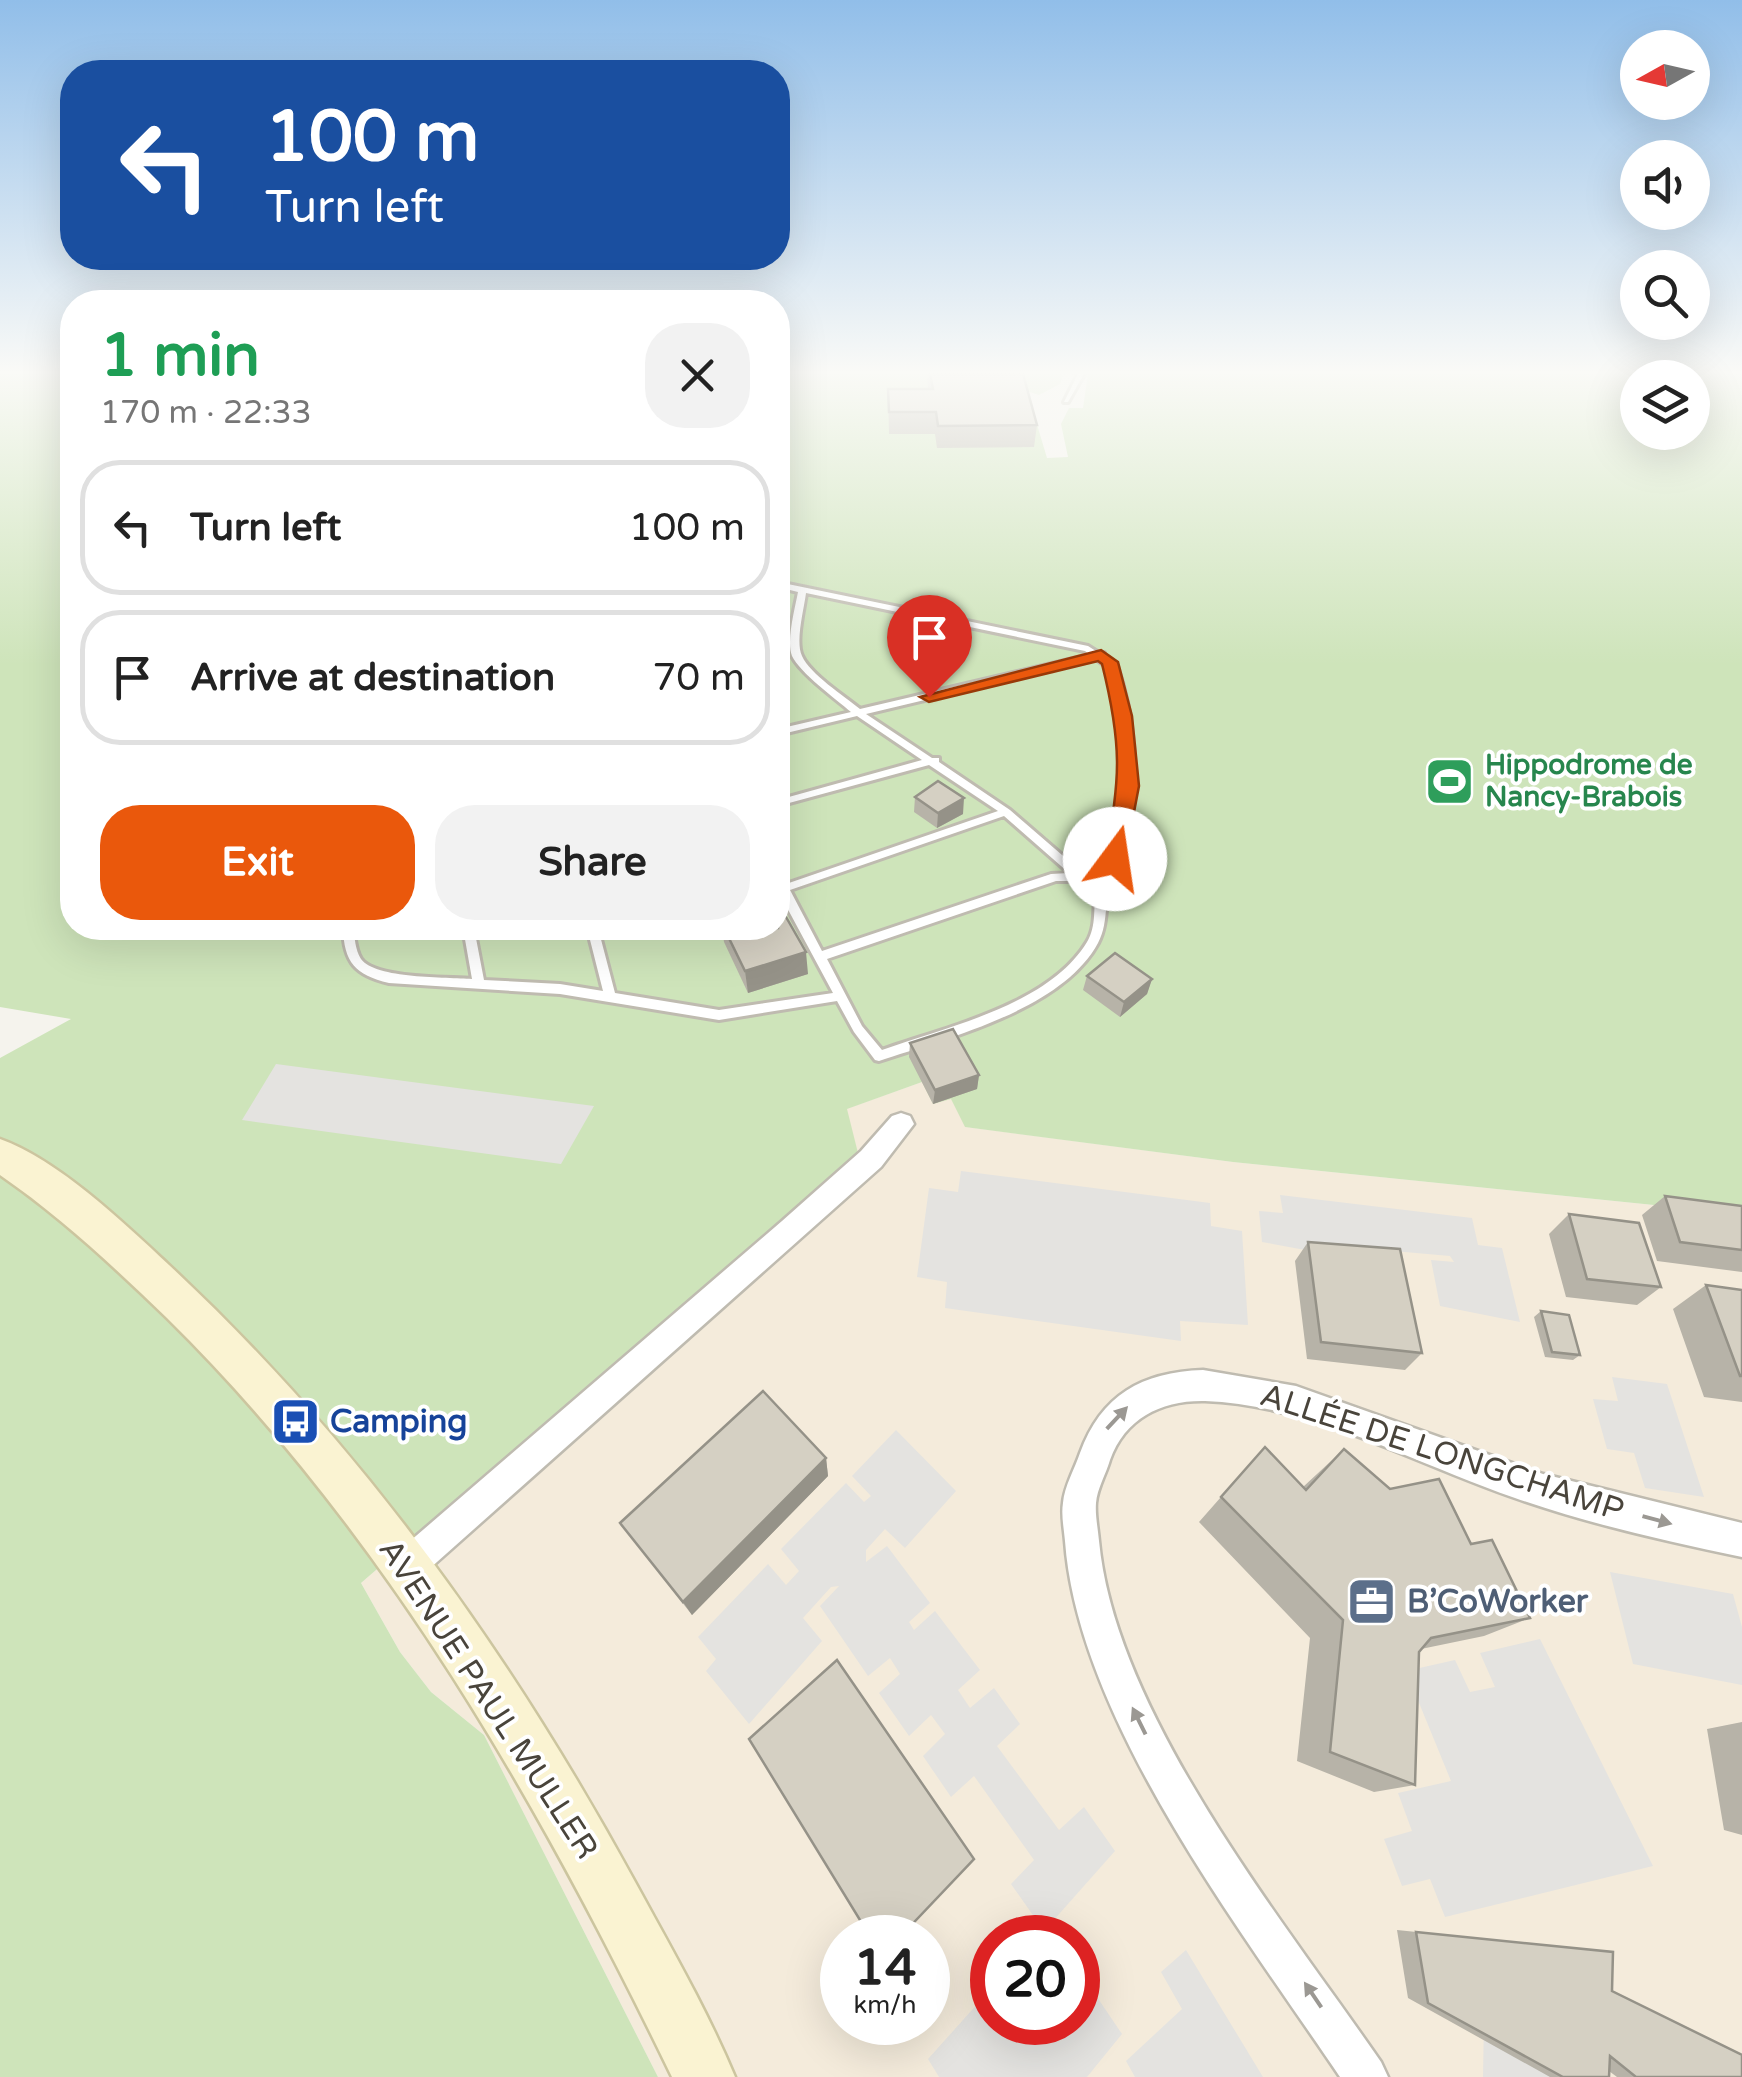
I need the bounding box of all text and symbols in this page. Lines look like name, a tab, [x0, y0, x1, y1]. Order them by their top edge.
north arrow	[1620, 30, 1710, 120]
map controls	[1620, 30, 1710, 450]
text: 100 m	[265, 96, 479, 180]
icon: left	[100, 100, 230, 230]
button: sound	[1620, 140, 1710, 230]
text: Turn left	[265, 181, 444, 235]
button: search	[1620, 250, 1710, 340]
text: 1 min	[100, 320, 260, 392]
button: close	[645, 323, 750, 428]
button: layers	[1620, 360, 1710, 450]
text: 170 m · 22:33	[100, 394, 312, 432]
icon: left	[105, 500, 160, 555]
text: Turn left	[190, 505, 341, 551]
text: 100 m	[629, 505, 745, 551]
pin	[887, 595, 972, 698]
icon: arrive	[902, 610, 957, 665]
icon: arrive	[105, 650, 160, 705]
text: Arrive at destination	[190, 655, 555, 701]
text: 70 m	[653, 655, 745, 701]
place label: Hippodrome de Nancy-Brabois	[1485, 748, 1693, 814]
sports icon: Hippodrome de Nancy-Brabois	[1424, 755, 1476, 807]
button: Exit	[100, 805, 415, 920]
button: Share	[435, 805, 750, 920]
position arrow	[1063, 807, 1167, 911]
street label: ALLÉE DE LONGCHAMP	[1256, 1376, 1628, 1530]
bus stop icon: Camping	[269, 1396, 321, 1448]
place label: Camping	[330, 1403, 467, 1441]
one-way arrow	[1106, 1406, 1128, 1431]
one-way arrow	[1642, 1513, 1673, 1529]
street label: AVENUE PAUL MULLER	[370, 1532, 606, 1866]
office icon: B’CoWorker	[1346, 1576, 1398, 1628]
place label: B’CoWorker	[1407, 1583, 1589, 1621]
one-way arrow	[1130, 1706, 1147, 1735]
speed limit sign: 20	[970, 1915, 1100, 2045]
text: 14	[854, 1938, 916, 1998]
one-way arrow	[1304, 1982, 1322, 2009]
text: km/h	[854, 1990, 916, 2020]

